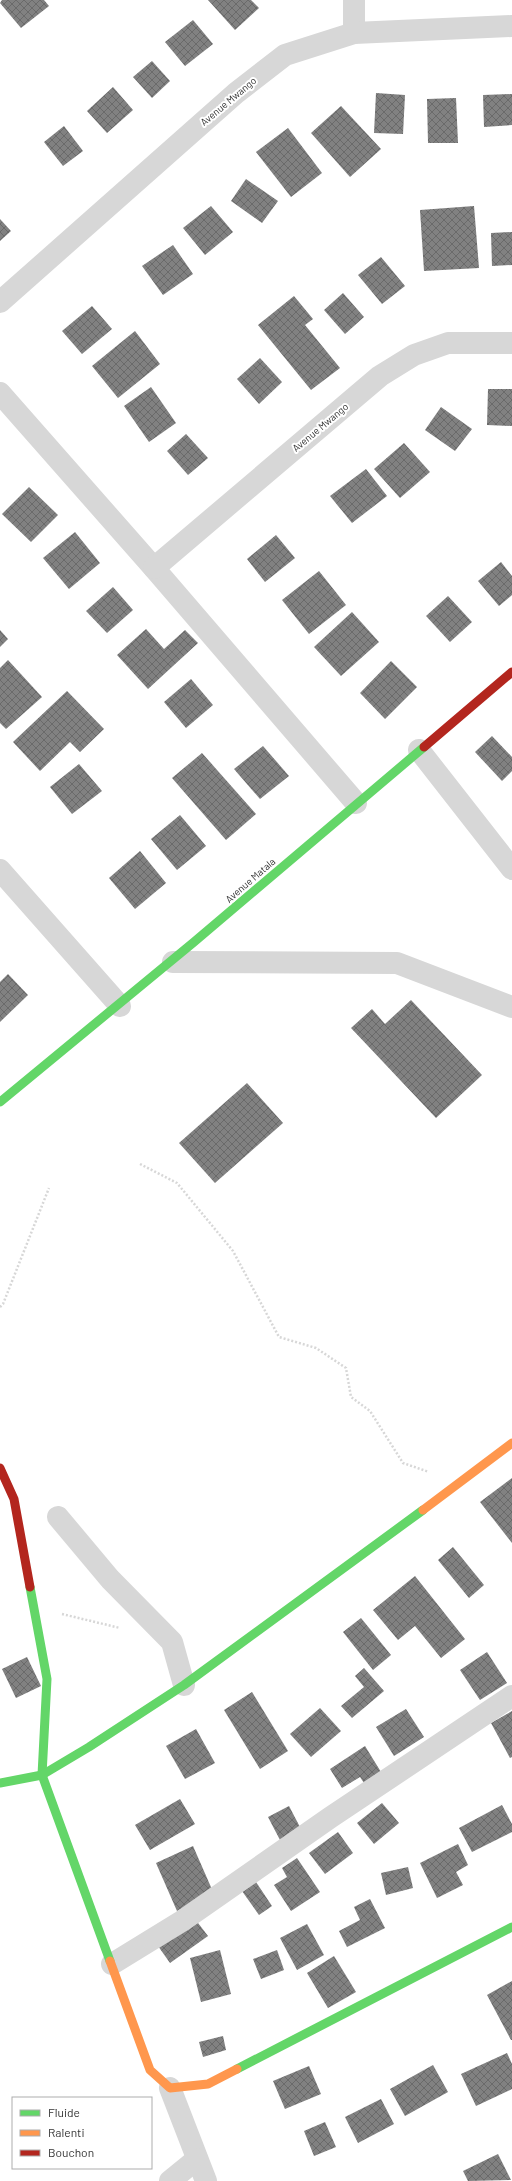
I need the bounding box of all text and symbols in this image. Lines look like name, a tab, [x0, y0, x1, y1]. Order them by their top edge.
street label: Avenue Mwango	[198, 74, 258, 128]
street label: Avenue Mwango	[290, 400, 350, 454]
street label: Avenue Matala	[223, 855, 277, 905]
legend	[12, 2097, 152, 2169]
text: Fluide	[48, 2105, 80, 2119]
text: Ralenti	[48, 2125, 85, 2139]
text: Bouchon	[48, 2145, 94, 2159]

